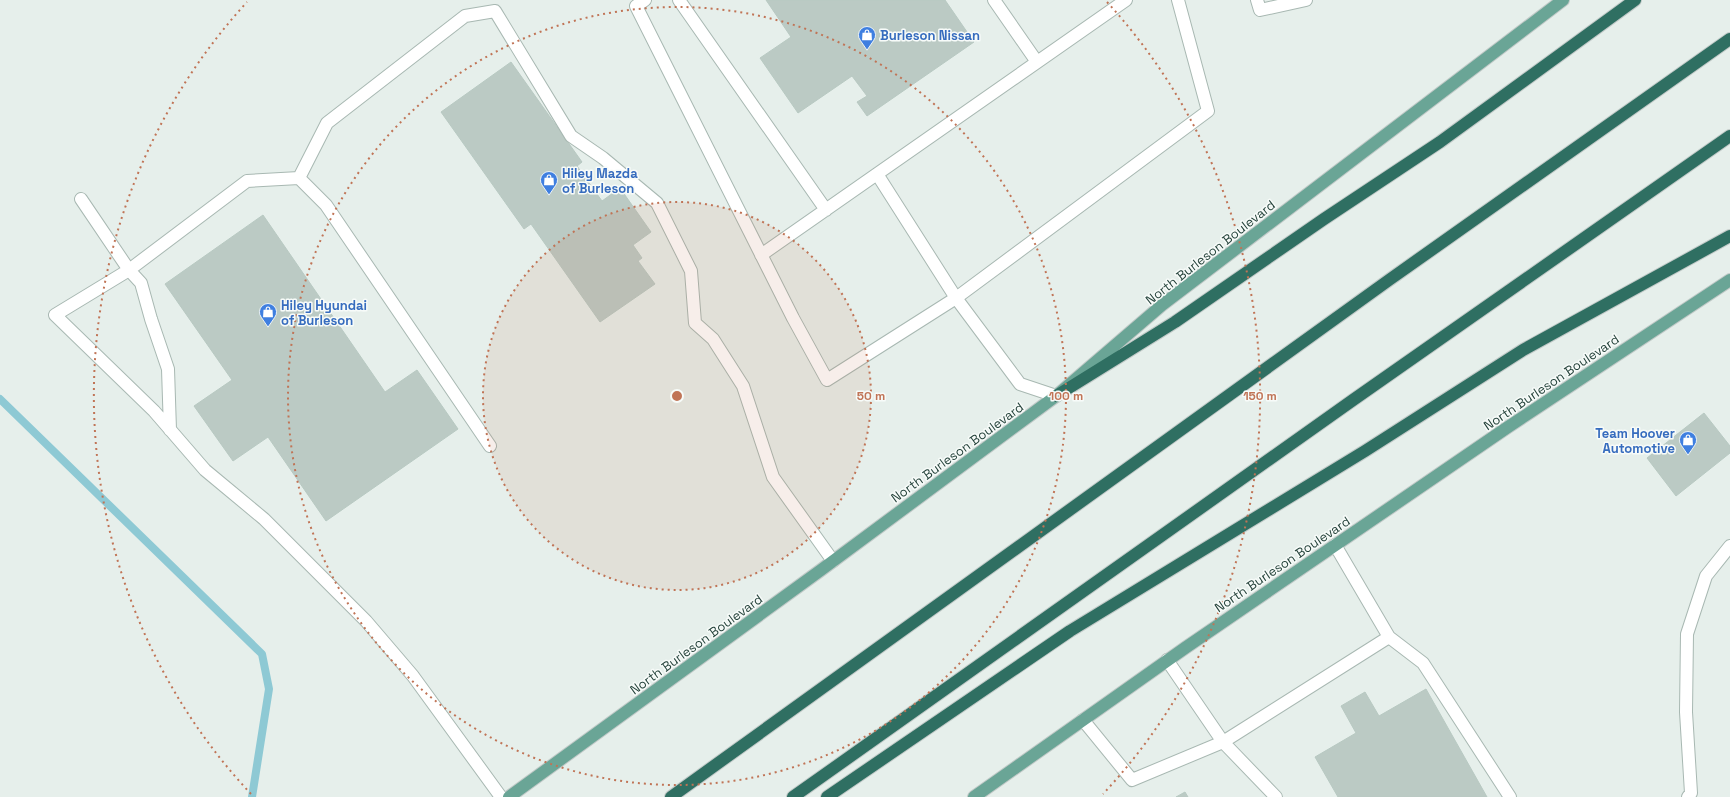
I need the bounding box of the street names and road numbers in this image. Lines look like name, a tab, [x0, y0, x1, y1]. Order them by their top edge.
street label: North Burleson Boulevard	[1142, 196, 1279, 308]
street label: North Burleson Boulevard	[1480, 331, 1622, 434]
street label: North Burleson Boulevard	[888, 399, 1027, 506]
street label: North Burleson Boulevard	[1211, 513, 1353, 616]
street label: North Burleson Boulevard	[627, 591, 766, 698]

